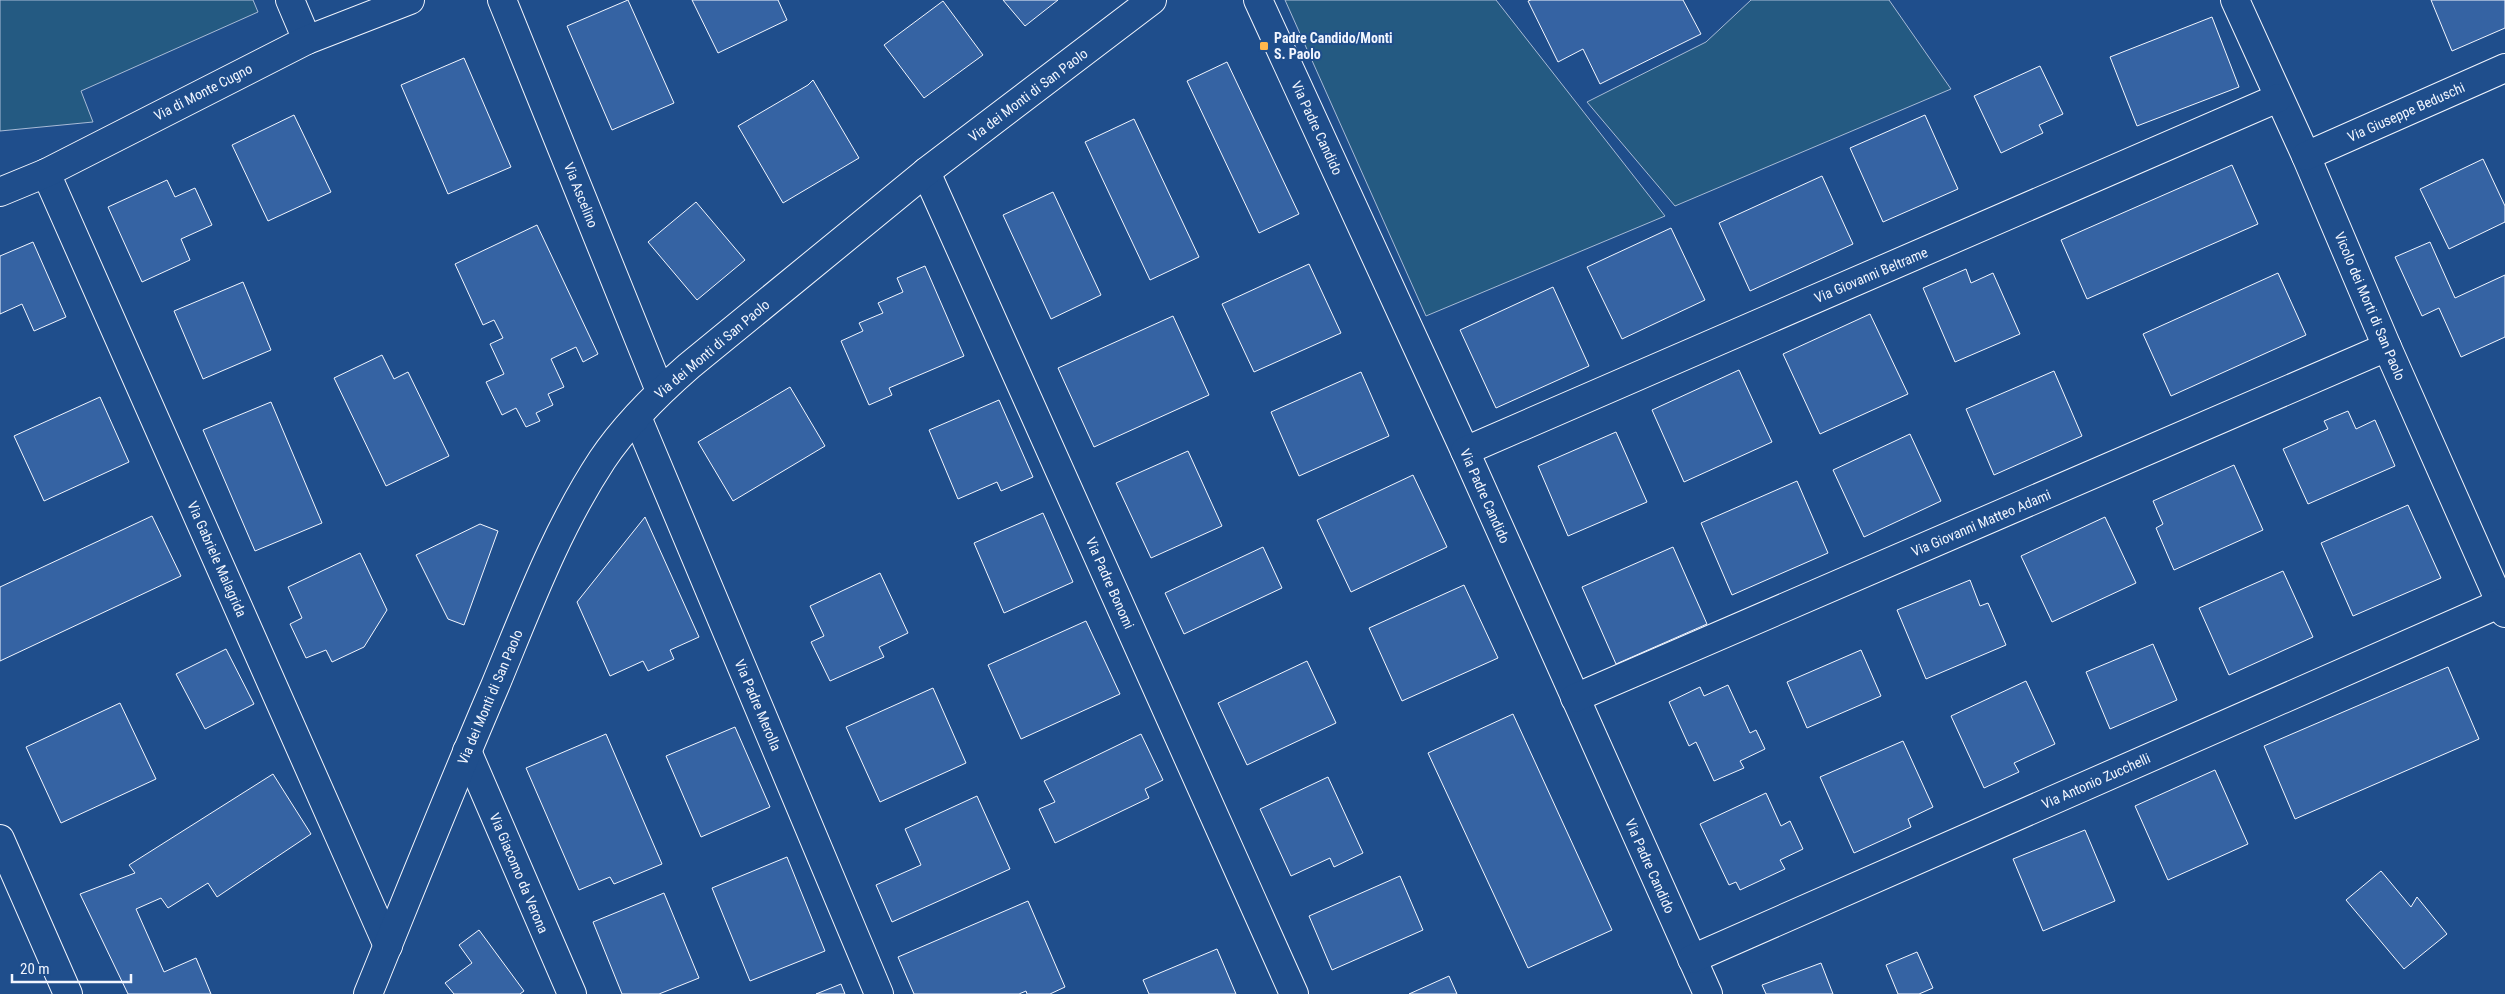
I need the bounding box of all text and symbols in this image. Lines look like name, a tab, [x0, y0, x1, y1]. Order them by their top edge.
place label: Padre Candido/Monti S. Paolo	[1274, 30, 1393, 62]
marker: Padre Candido/Monti S. Paolo	[1258, 40, 1270, 52]
street label: Via dei Monti di San Paolo	[965, 45, 1091, 145]
street label: Via di Monte Cugno	[151, 60, 255, 124]
street label: Via Padre Candido	[1288, 78, 1346, 178]
street label: Via Giuseppe Beduschi	[2345, 79, 2467, 145]
street label: Via Ascelino	[561, 160, 601, 230]
street label: Vicolo dei Morti di San Paolo	[2331, 229, 2409, 383]
street label: Via Giovanni Beltrame	[1812, 244, 1930, 306]
street label: Via dei Monti di San Paolo	[651, 296, 773, 402]
street label: Via Padre Candido	[1457, 446, 1513, 546]
street label: Via Giovanni Matteo Adami	[1909, 486, 2053, 560]
street label: Via Gabriele Malagrida	[184, 499, 250, 619]
street label: Via Padre Bonomi	[1083, 535, 1137, 631]
street label: Via dei Monti di San Paolo	[454, 627, 526, 767]
street label: Via Padre Merolla	[732, 657, 784, 753]
street label: Via Antonio Zucchelli	[2039, 750, 2153, 812]
street label: Via Giacomo da Verona	[486, 810, 552, 936]
street label: Via Padre Candido	[1622, 816, 1678, 916]
scale bar	[12, 952, 131, 984]
text: 20 m	[20, 960, 50, 978]

